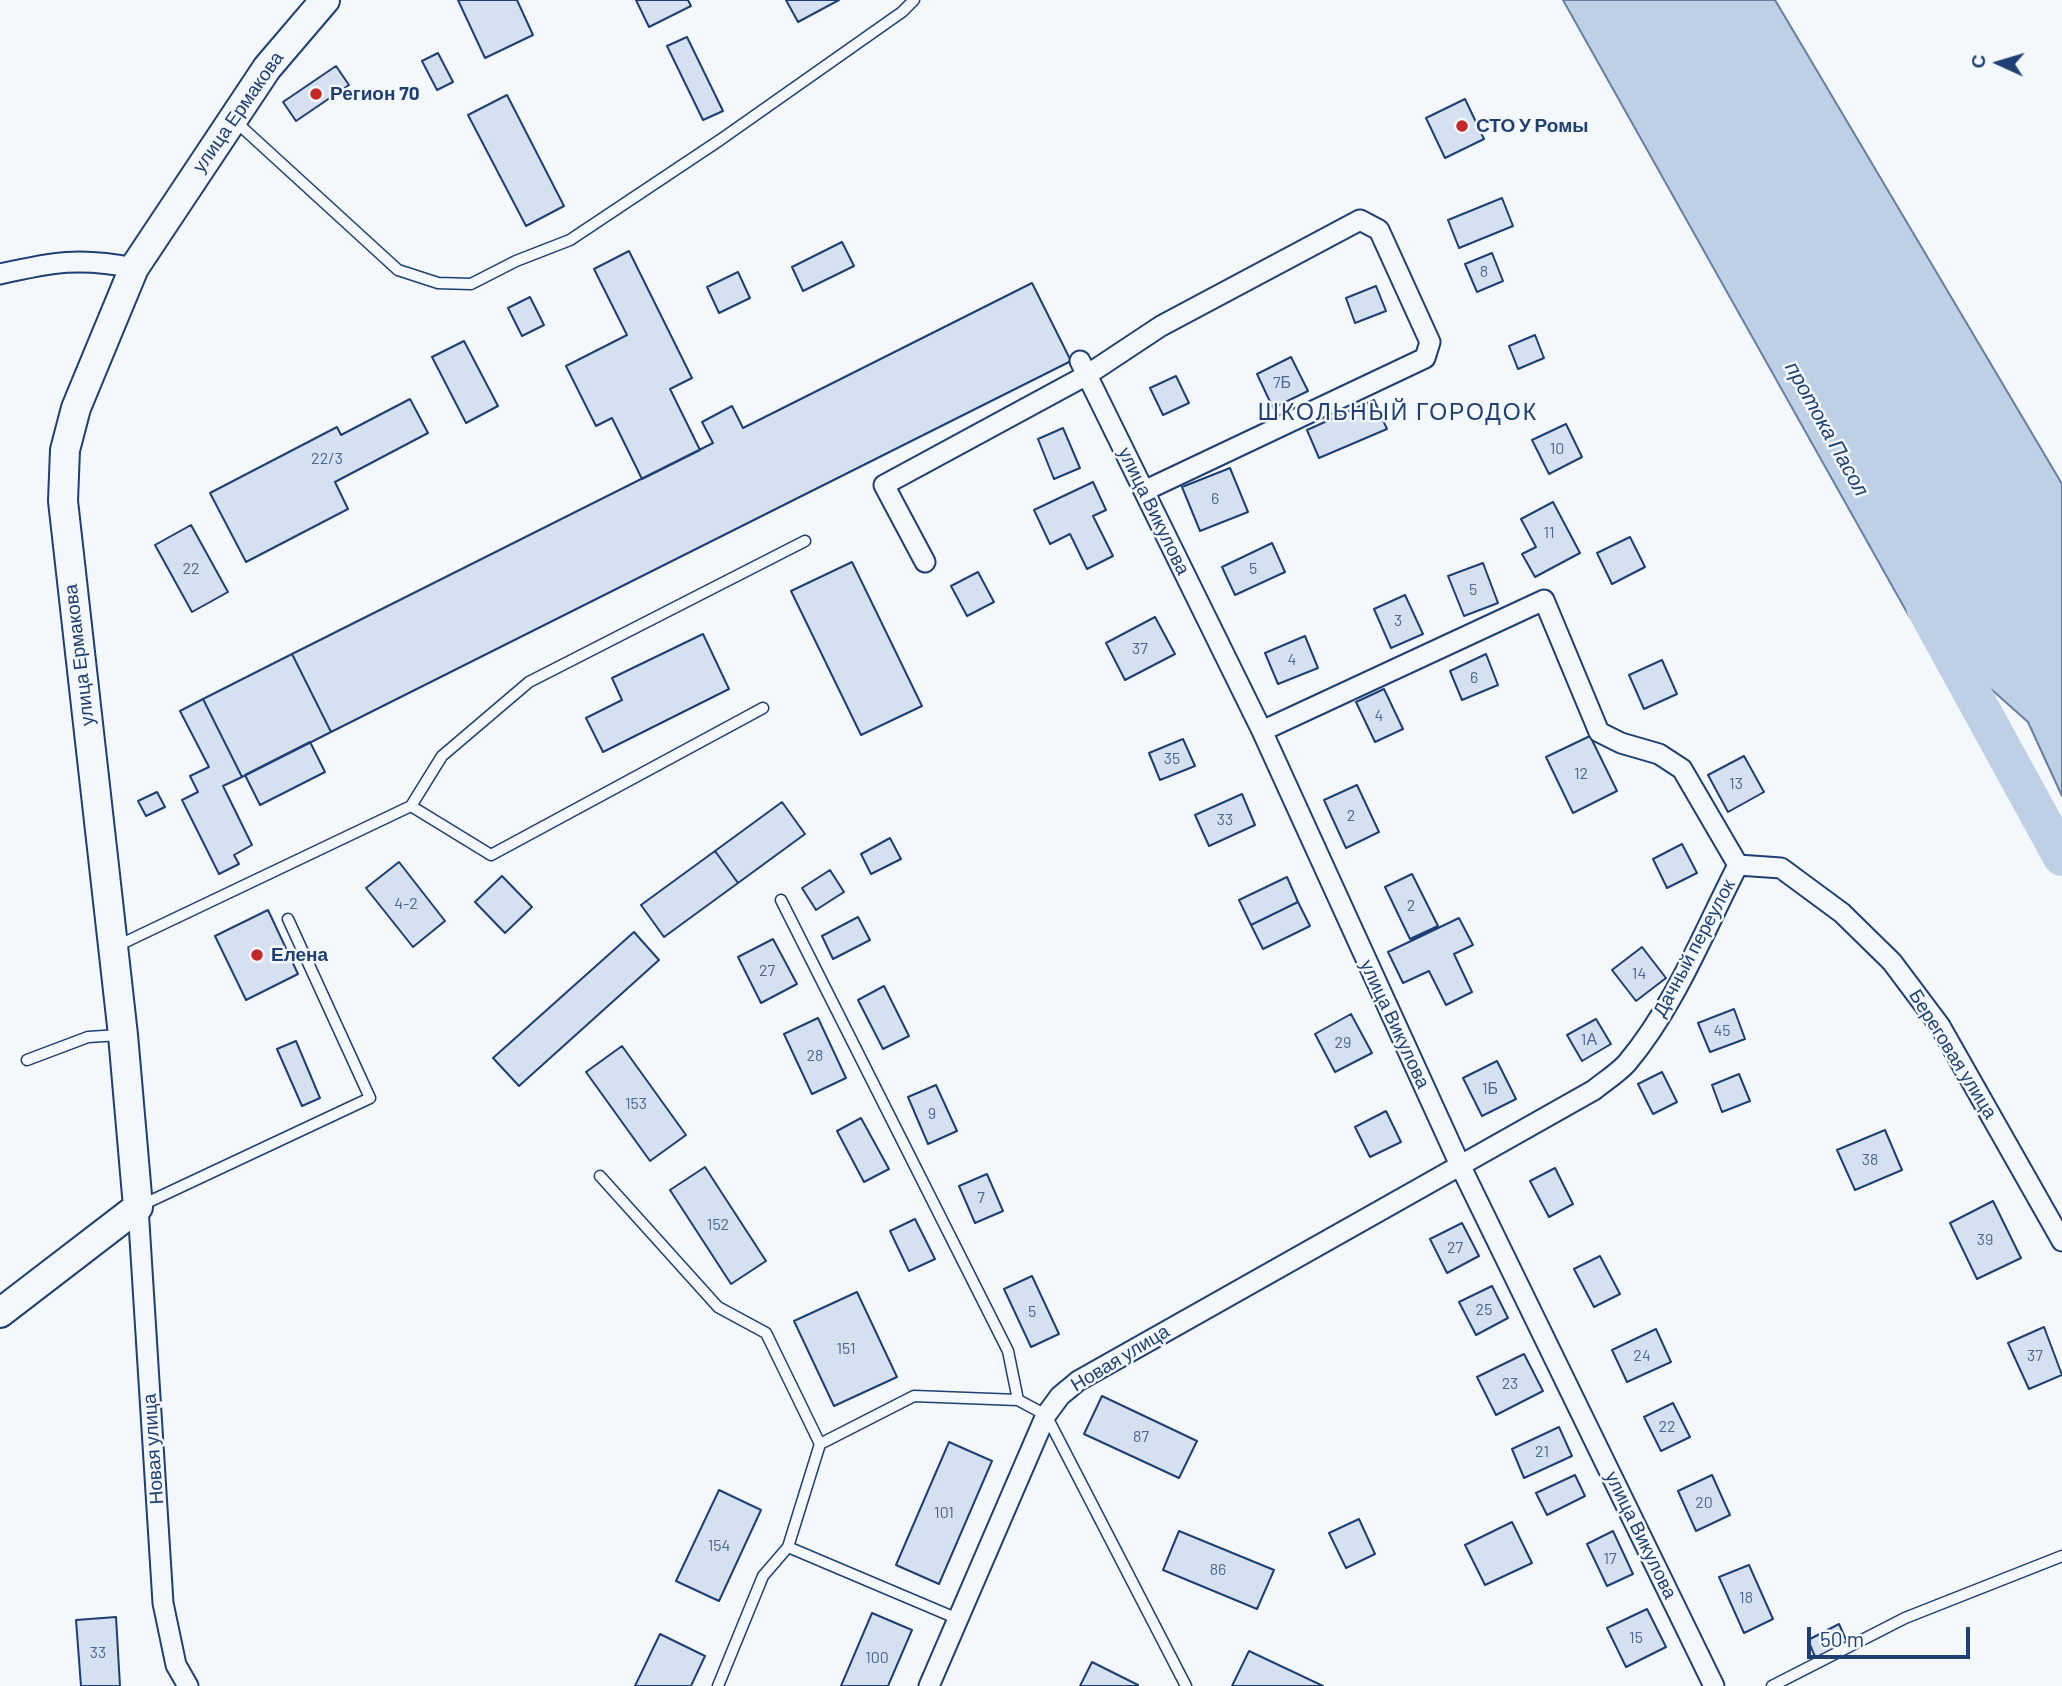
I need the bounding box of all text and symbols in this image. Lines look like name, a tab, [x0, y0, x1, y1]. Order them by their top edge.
north arrow	[1964, 28, 2034, 98]
street label: улица Ермакова	[188, 47, 288, 177]
text: С	[1966, 54, 1990, 69]
place label: Регион 70	[330, 83, 419, 105]
marker: Регион 70	[308, 86, 324, 102]
place label: СТО У Ромы	[1476, 115, 1588, 137]
marker: СТО У Ромы	[1454, 118, 1470, 134]
house number: 8	[1480, 262, 1488, 282]
water label: протока Пасол	[1780, 357, 1874, 501]
house number: 7Б	[1273, 373, 1291, 393]
district label: ШКОЛЬНЫЙ ГОРОДОК	[1260, 398, 1536, 426]
house number: 10	[1550, 439, 1564, 459]
street label: улица Викулова	[1113, 443, 1195, 579]
house number: 22/3	[311, 449, 343, 469]
house number: 6	[1211, 489, 1219, 509]
house number: 11	[1543, 523, 1555, 543]
house number: 22	[182, 559, 200, 579]
house number: 5	[1249, 559, 1257, 579]
house number: 5	[1469, 580, 1477, 600]
street label: улица Ермакова	[59, 583, 99, 727]
house number: 3	[1394, 611, 1402, 631]
house number: 37	[1132, 639, 1148, 659]
house number: 4	[1288, 650, 1296, 670]
house number: 6	[1470, 668, 1478, 688]
house number: 4	[1375, 706, 1383, 726]
house number: 35	[1164, 749, 1180, 769]
house number: 12	[1574, 764, 1588, 784]
house number: 13	[1729, 774, 1743, 794]
house number: 2	[1347, 806, 1355, 826]
house number: 33	[1217, 810, 1233, 830]
street label: Дачный переулок	[1648, 875, 1740, 1021]
house number: 4-2	[394, 894, 418, 914]
house number: 2	[1407, 896, 1415, 916]
place label: Елена	[271, 944, 328, 966]
marker: Елена	[249, 947, 265, 963]
street label: улица Викулова	[1355, 956, 1435, 1092]
house number: 27	[759, 961, 775, 981]
house number: 14	[1632, 964, 1646, 984]
street label: Береговая улица	[1904, 985, 2002, 1123]
house number: 45	[1713, 1021, 1731, 1041]
house number: 1А	[1581, 1030, 1597, 1050]
house number: 29	[1335, 1033, 1351, 1053]
house number: 28	[807, 1046, 823, 1066]
house number: 1Б	[1482, 1079, 1498, 1099]
house number: 153	[625, 1094, 647, 1114]
house number: 9	[928, 1104, 936, 1124]
house number: 38	[1862, 1150, 1878, 1170]
house number: 7	[977, 1188, 985, 1208]
house number: 152	[707, 1215, 729, 1235]
house number: 39	[1977, 1230, 1993, 1250]
house number: 27	[1447, 1238, 1463, 1258]
house number: 25	[1476, 1300, 1492, 1320]
house number: 5	[1028, 1302, 1036, 1322]
street label: Новая улица	[1067, 1320, 1173, 1396]
house number: 151	[837, 1339, 855, 1359]
house number: 24	[1633, 1346, 1651, 1366]
house number: 37	[2027, 1346, 2043, 1366]
house number: 23	[1502, 1374, 1518, 1394]
street label: Новая улица	[138, 1393, 168, 1505]
house number: 22	[1658, 1417, 1676, 1437]
house number: 87	[1133, 1427, 1149, 1447]
house number: 21	[1535, 1442, 1549, 1462]
street label: улица Викулова	[1600, 1467, 1682, 1603]
house number: 20	[1695, 1493, 1713, 1513]
house number: 101	[934, 1503, 954, 1523]
house number: 154	[708, 1536, 730, 1556]
house number: 17	[1603, 1549, 1617, 1569]
house number: 86	[1210, 1560, 1226, 1580]
house number: 18	[1739, 1588, 1753, 1608]
scale bar	[1810, 1612, 1973, 1656]
text: 50 m	[1820, 1626, 1864, 1651]
house number: 15	[1629, 1628, 1643, 1648]
house number: 33	[90, 1643, 106, 1663]
house number: 100	[865, 1648, 889, 1668]

